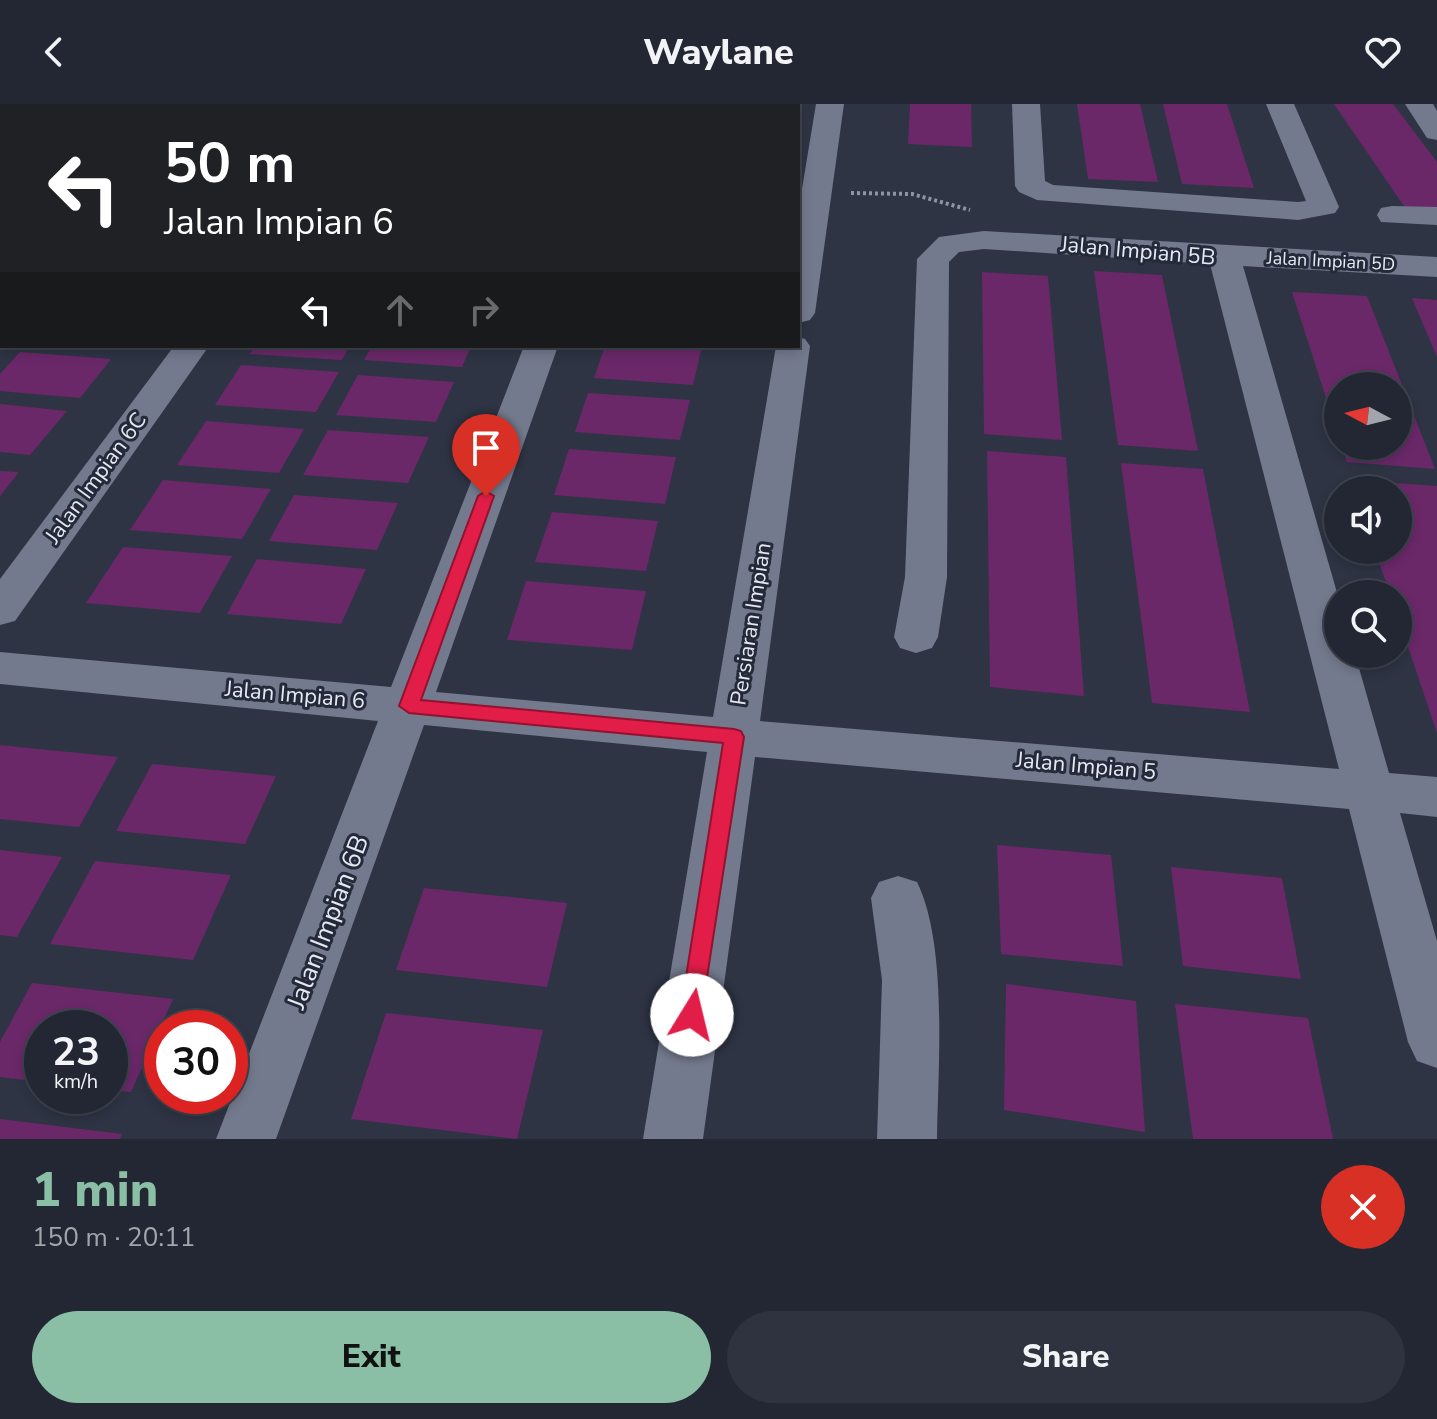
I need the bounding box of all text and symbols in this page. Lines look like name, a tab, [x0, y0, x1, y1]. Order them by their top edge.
text: Waylane	[643, 28, 794, 77]
icon: back	[32, 30, 76, 74]
icon: heart	[1361, 30, 1405, 74]
text: 50 m	[164, 125, 295, 202]
icon: left	[32, 136, 136, 240]
text: Jalan Impian 6	[164, 198, 394, 247]
street label: Jalan Impian 5B	[1058, 229, 1217, 273]
street label: Jalan Impian 5D	[1265, 246, 1396, 276]
icon: left	[294, 288, 338, 332]
icon: ahead	[378, 288, 422, 332]
icon: right	[462, 288, 506, 332]
north arrow	[1324, 372, 1412, 460]
map controls	[1324, 372, 1412, 668]
street label: Jalan Impian 6C	[38, 406, 154, 550]
pin	[452, 414, 520, 496]
icon: arrive	[464, 426, 508, 470]
button: sound	[1324, 476, 1412, 564]
street label: Persiaran Impian	[723, 540, 779, 708]
button: search	[1324, 580, 1412, 668]
street label: Jalan Impian 6	[223, 674, 366, 716]
street label: Jalan Impian 5	[1014, 745, 1157, 787]
street label: Jalan Impian 6B	[278, 830, 377, 1015]
position arrow	[650, 973, 734, 1057]
speed limit sign: 30	[144, 1010, 248, 1114]
text: 23	[52, 1025, 100, 1079]
text: km/h	[54, 1068, 98, 1095]
text: 1 min	[32, 1157, 158, 1223]
button: close	[1321, 1165, 1405, 1249]
text: 150 m · 20:11	[32, 1220, 195, 1255]
button: Exit	[32, 1311, 711, 1403]
button: Share	[727, 1311, 1405, 1403]

